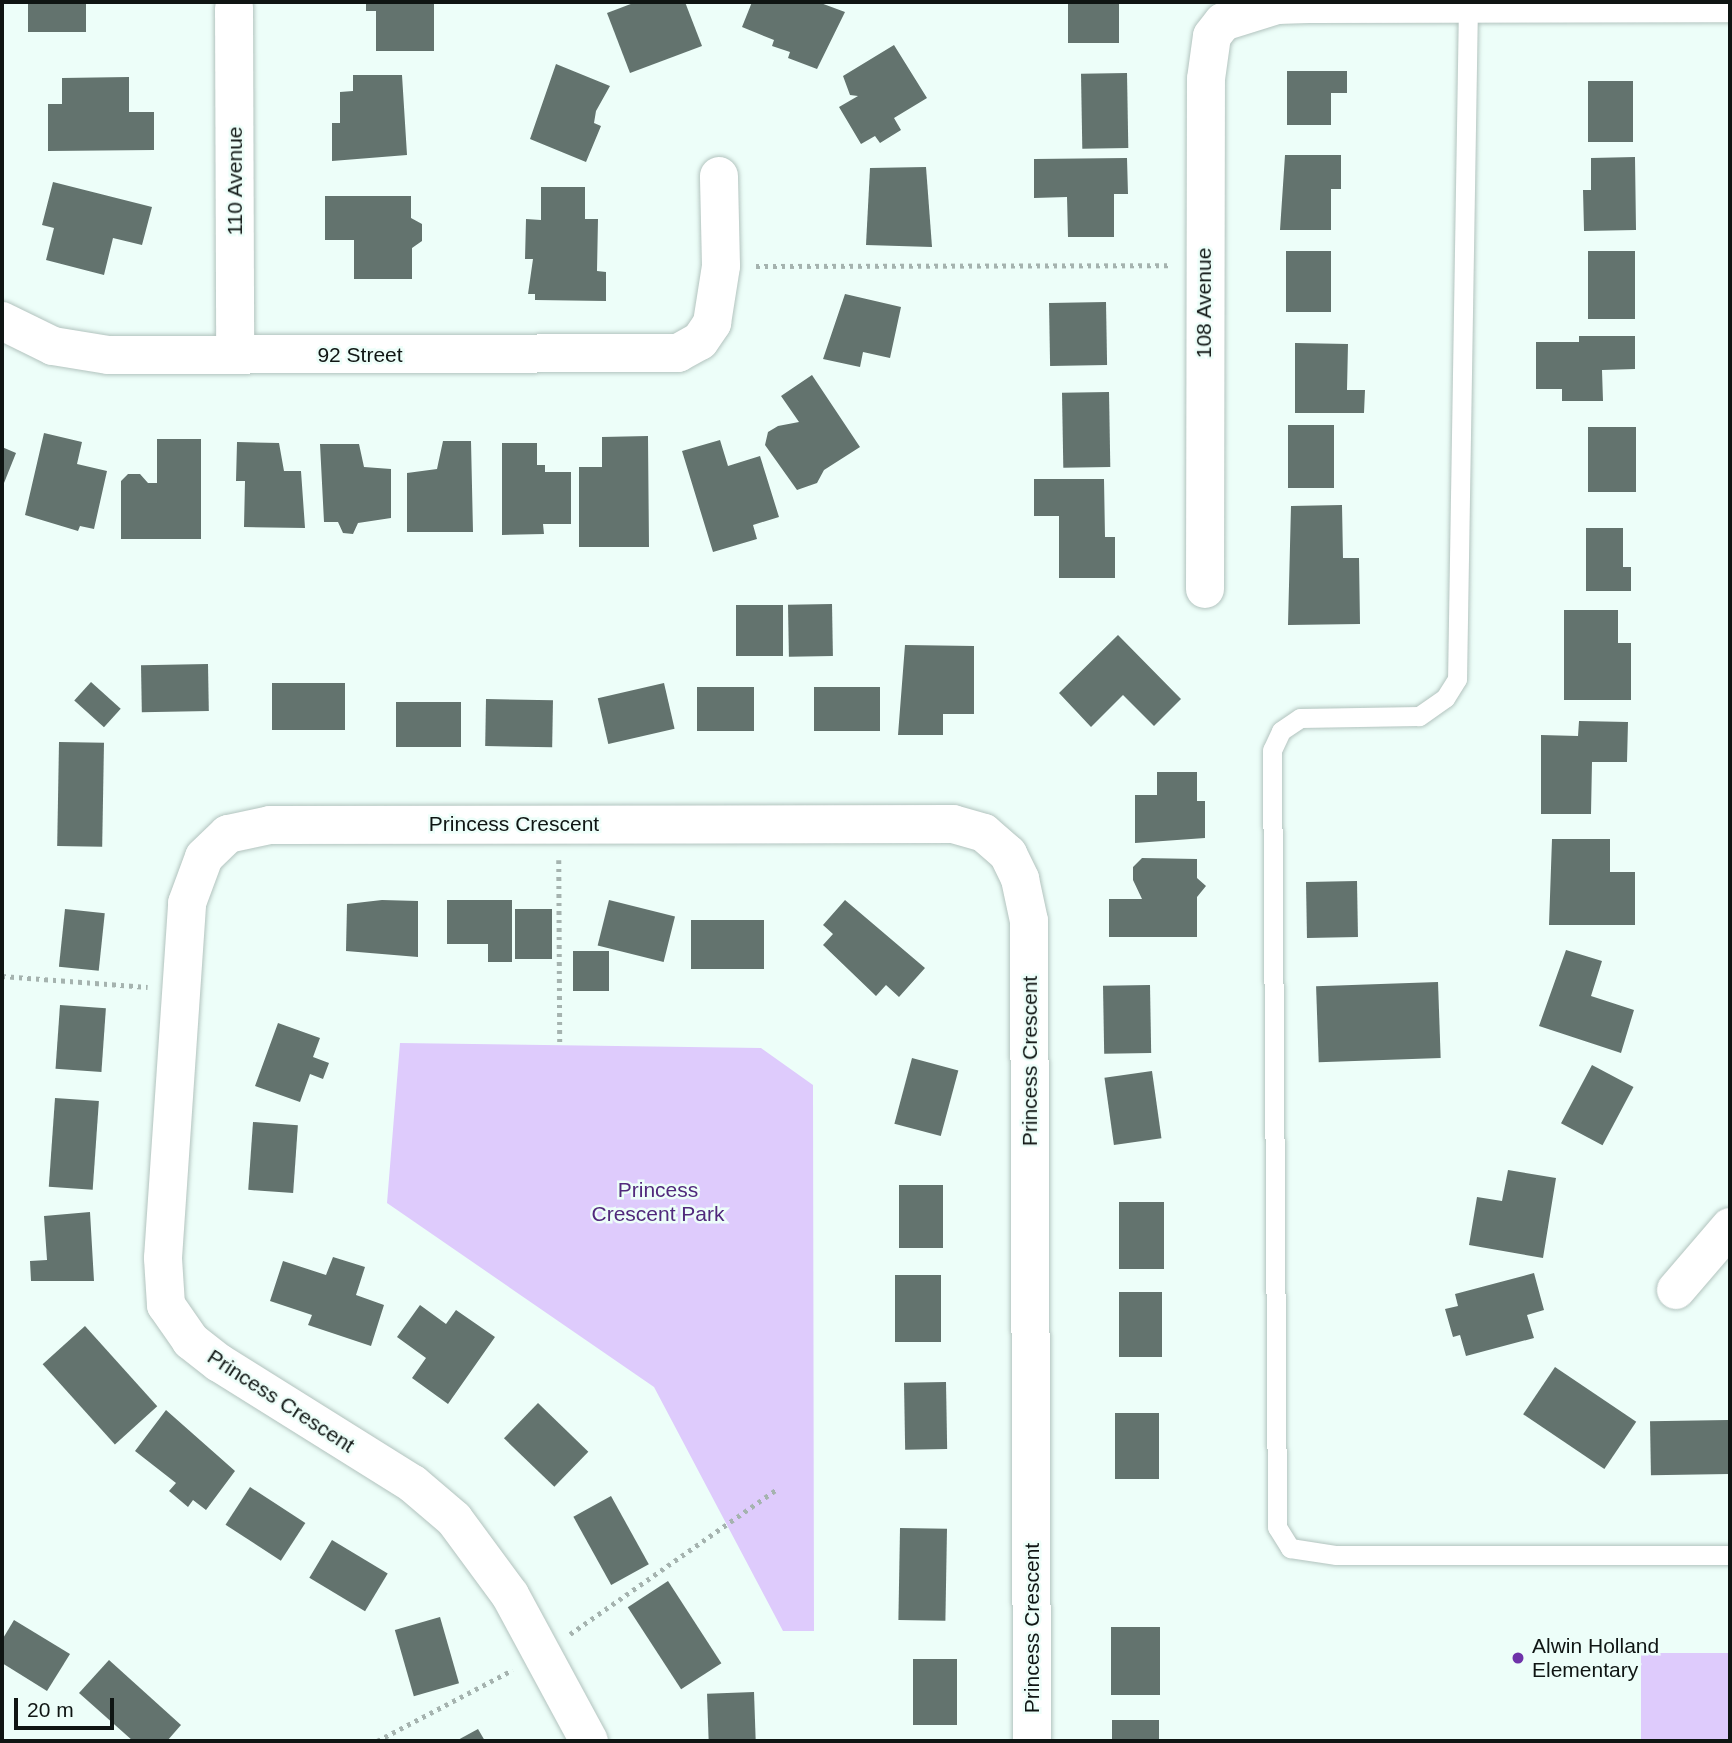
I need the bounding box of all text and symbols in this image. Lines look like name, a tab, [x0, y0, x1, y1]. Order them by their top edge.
street label: 110 Avenue	[222, 126, 248, 236]
street label: 108 Avenue	[1191, 247, 1217, 359]
street label: 92 Street	[317, 342, 403, 368]
street label: Princess Crescent	[429, 811, 599, 837]
street label: Princess Crescent	[1017, 976, 1043, 1146]
park label: Princess Crescent Park	[591, 1177, 725, 1227]
street label: Princess Crescent	[203, 1344, 359, 1458]
street label: Princess Crescent	[1019, 1543, 1045, 1713]
place label: Alwin Holland Elementary	[1532, 1633, 1659, 1683]
marker: Alwin Holland Elementary	[1510, 1650, 1526, 1666]
scale bar	[18, 1684, 117, 1728]
text: 20 m	[27, 1698, 74, 1721]

